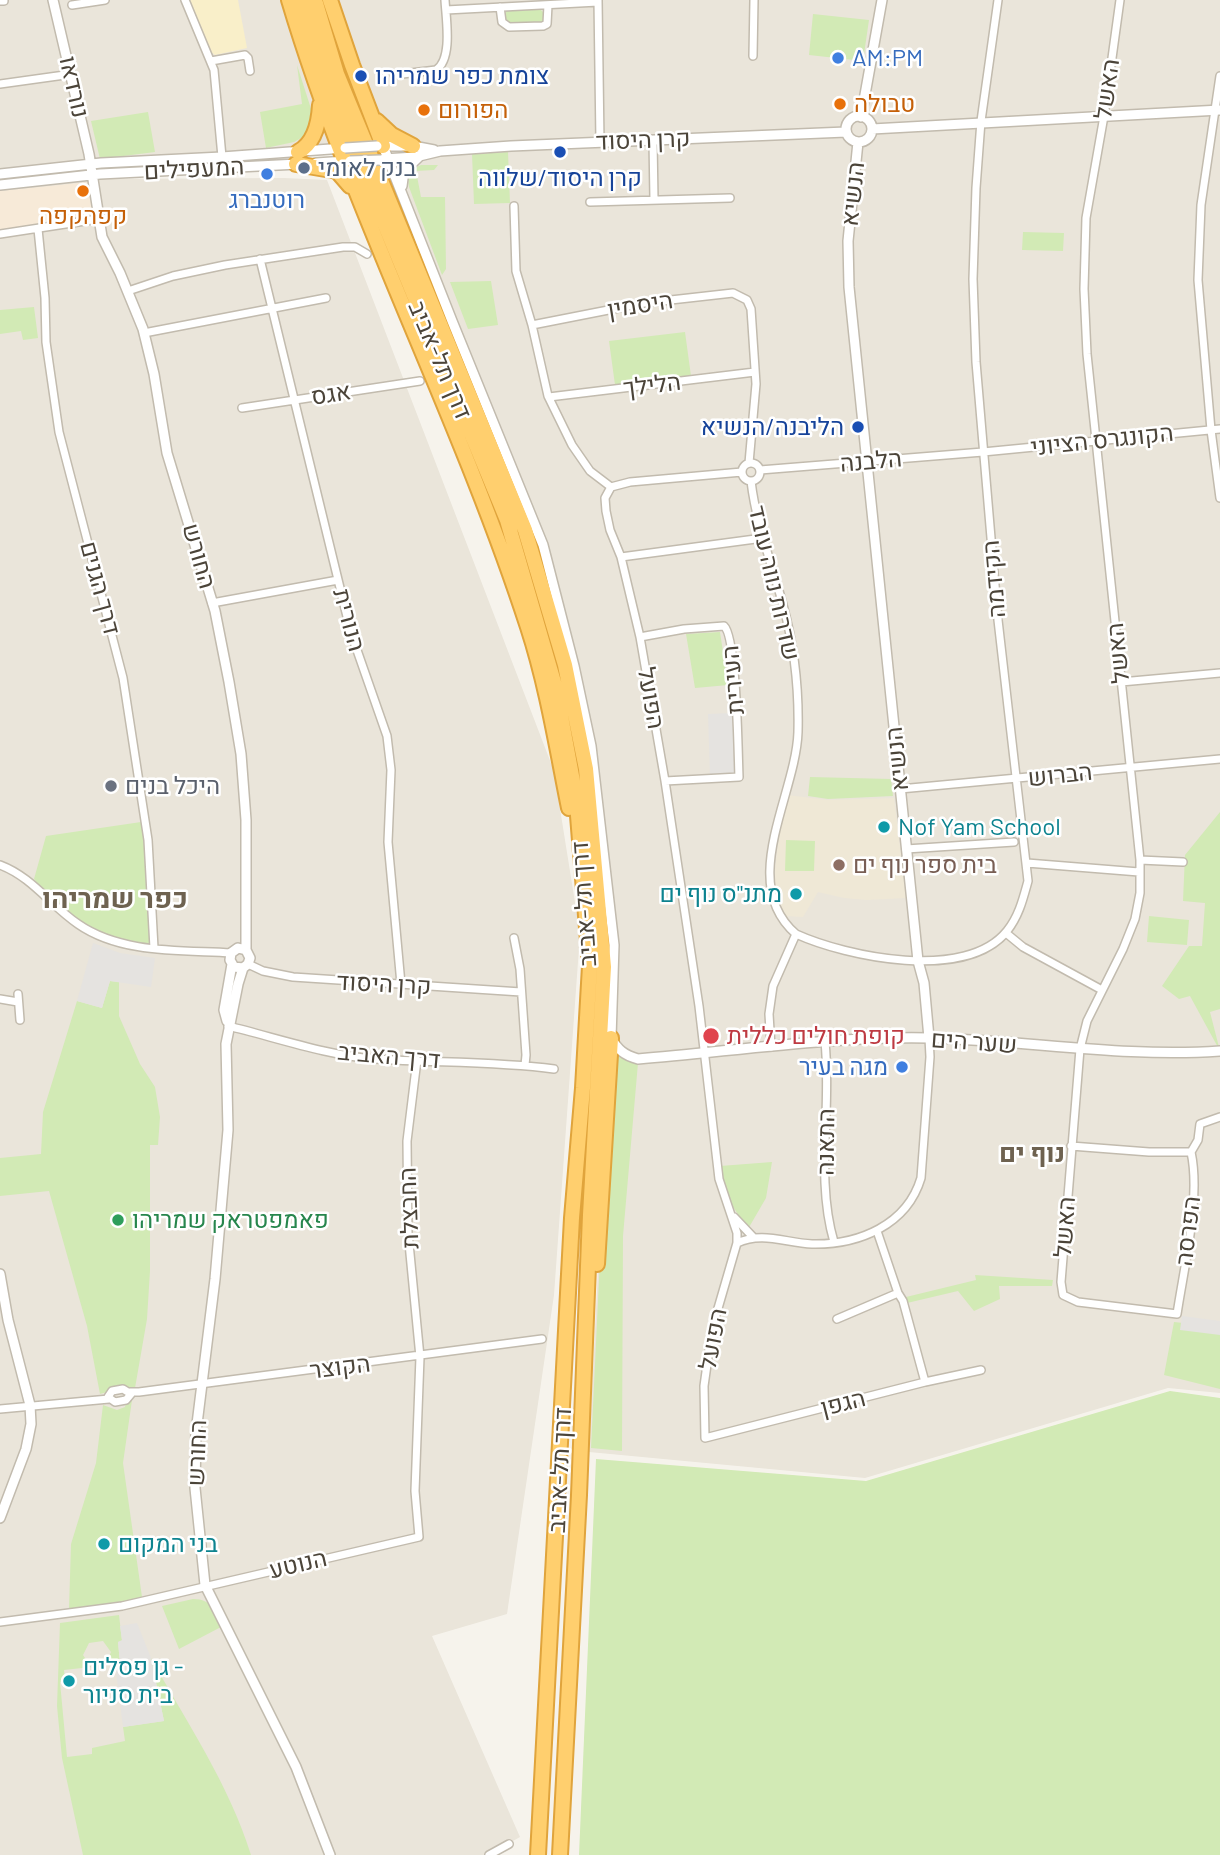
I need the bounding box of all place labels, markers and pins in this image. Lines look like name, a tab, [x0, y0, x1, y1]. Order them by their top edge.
place label: AM:PM	[852, 44, 923, 72]
marker: AM:PM	[830, 50, 846, 66]
place label: צומת כפר שמריהו	[375, 62, 549, 90]
marker: צומת כפר שמריהו	[353, 68, 369, 84]
place label: טבולה	[854, 90, 915, 118]
place label: הפורום	[438, 96, 508, 124]
marker: טבולה	[832, 96, 848, 112]
marker: הפורום	[416, 102, 432, 118]
marker: קרן היסוד/שלווה	[552, 144, 568, 160]
place label: בנק לאומי	[318, 154, 416, 182]
marker: בנק לאומי	[296, 160, 312, 176]
place label: קרן היסוד/שלווה	[478, 164, 642, 192]
marker: רוטנברג	[259, 166, 275, 182]
marker: קפהקפה	[75, 183, 91, 199]
place label: רוטנברג	[229, 186, 305, 214]
place label: קפהקפה	[39, 202, 127, 230]
place label: הליבנה/הנשיא	[701, 413, 844, 441]
marker: הליבנה/הנשיא	[850, 419, 866, 435]
place label: היכל בנים	[125, 772, 220, 800]
marker: היכל בנים	[103, 778, 119, 794]
place label: Nof Yam School	[898, 813, 1061, 841]
marker: Nof Yam School	[876, 819, 892, 835]
place label: בית ספר נוף ים	[853, 851, 997, 879]
marker: בית ספר נוף ים	[831, 857, 847, 873]
place label: מתנ"ס נוף ים	[659, 880, 782, 908]
marker: מתנ"ס נוף ים	[788, 886, 804, 902]
place label: קופת חולים כללית	[727, 1022, 905, 1050]
marker: קופת חולים כללית	[701, 1026, 721, 1046]
place label: מגה בעיר	[799, 1053, 888, 1081]
marker: מגה בעיר	[894, 1059, 910, 1075]
place label: פאמפטראק שמריהו	[132, 1206, 329, 1234]
marker: פאמפטראק שמריהו	[110, 1212, 126, 1228]
place label: בני המקום	[118, 1530, 218, 1558]
marker: בני המקום	[96, 1536, 112, 1552]
place label: גן פסלים - בית סניור	[83, 1653, 183, 1709]
marker: גן פסלים - בית סניור	[61, 1673, 77, 1689]

